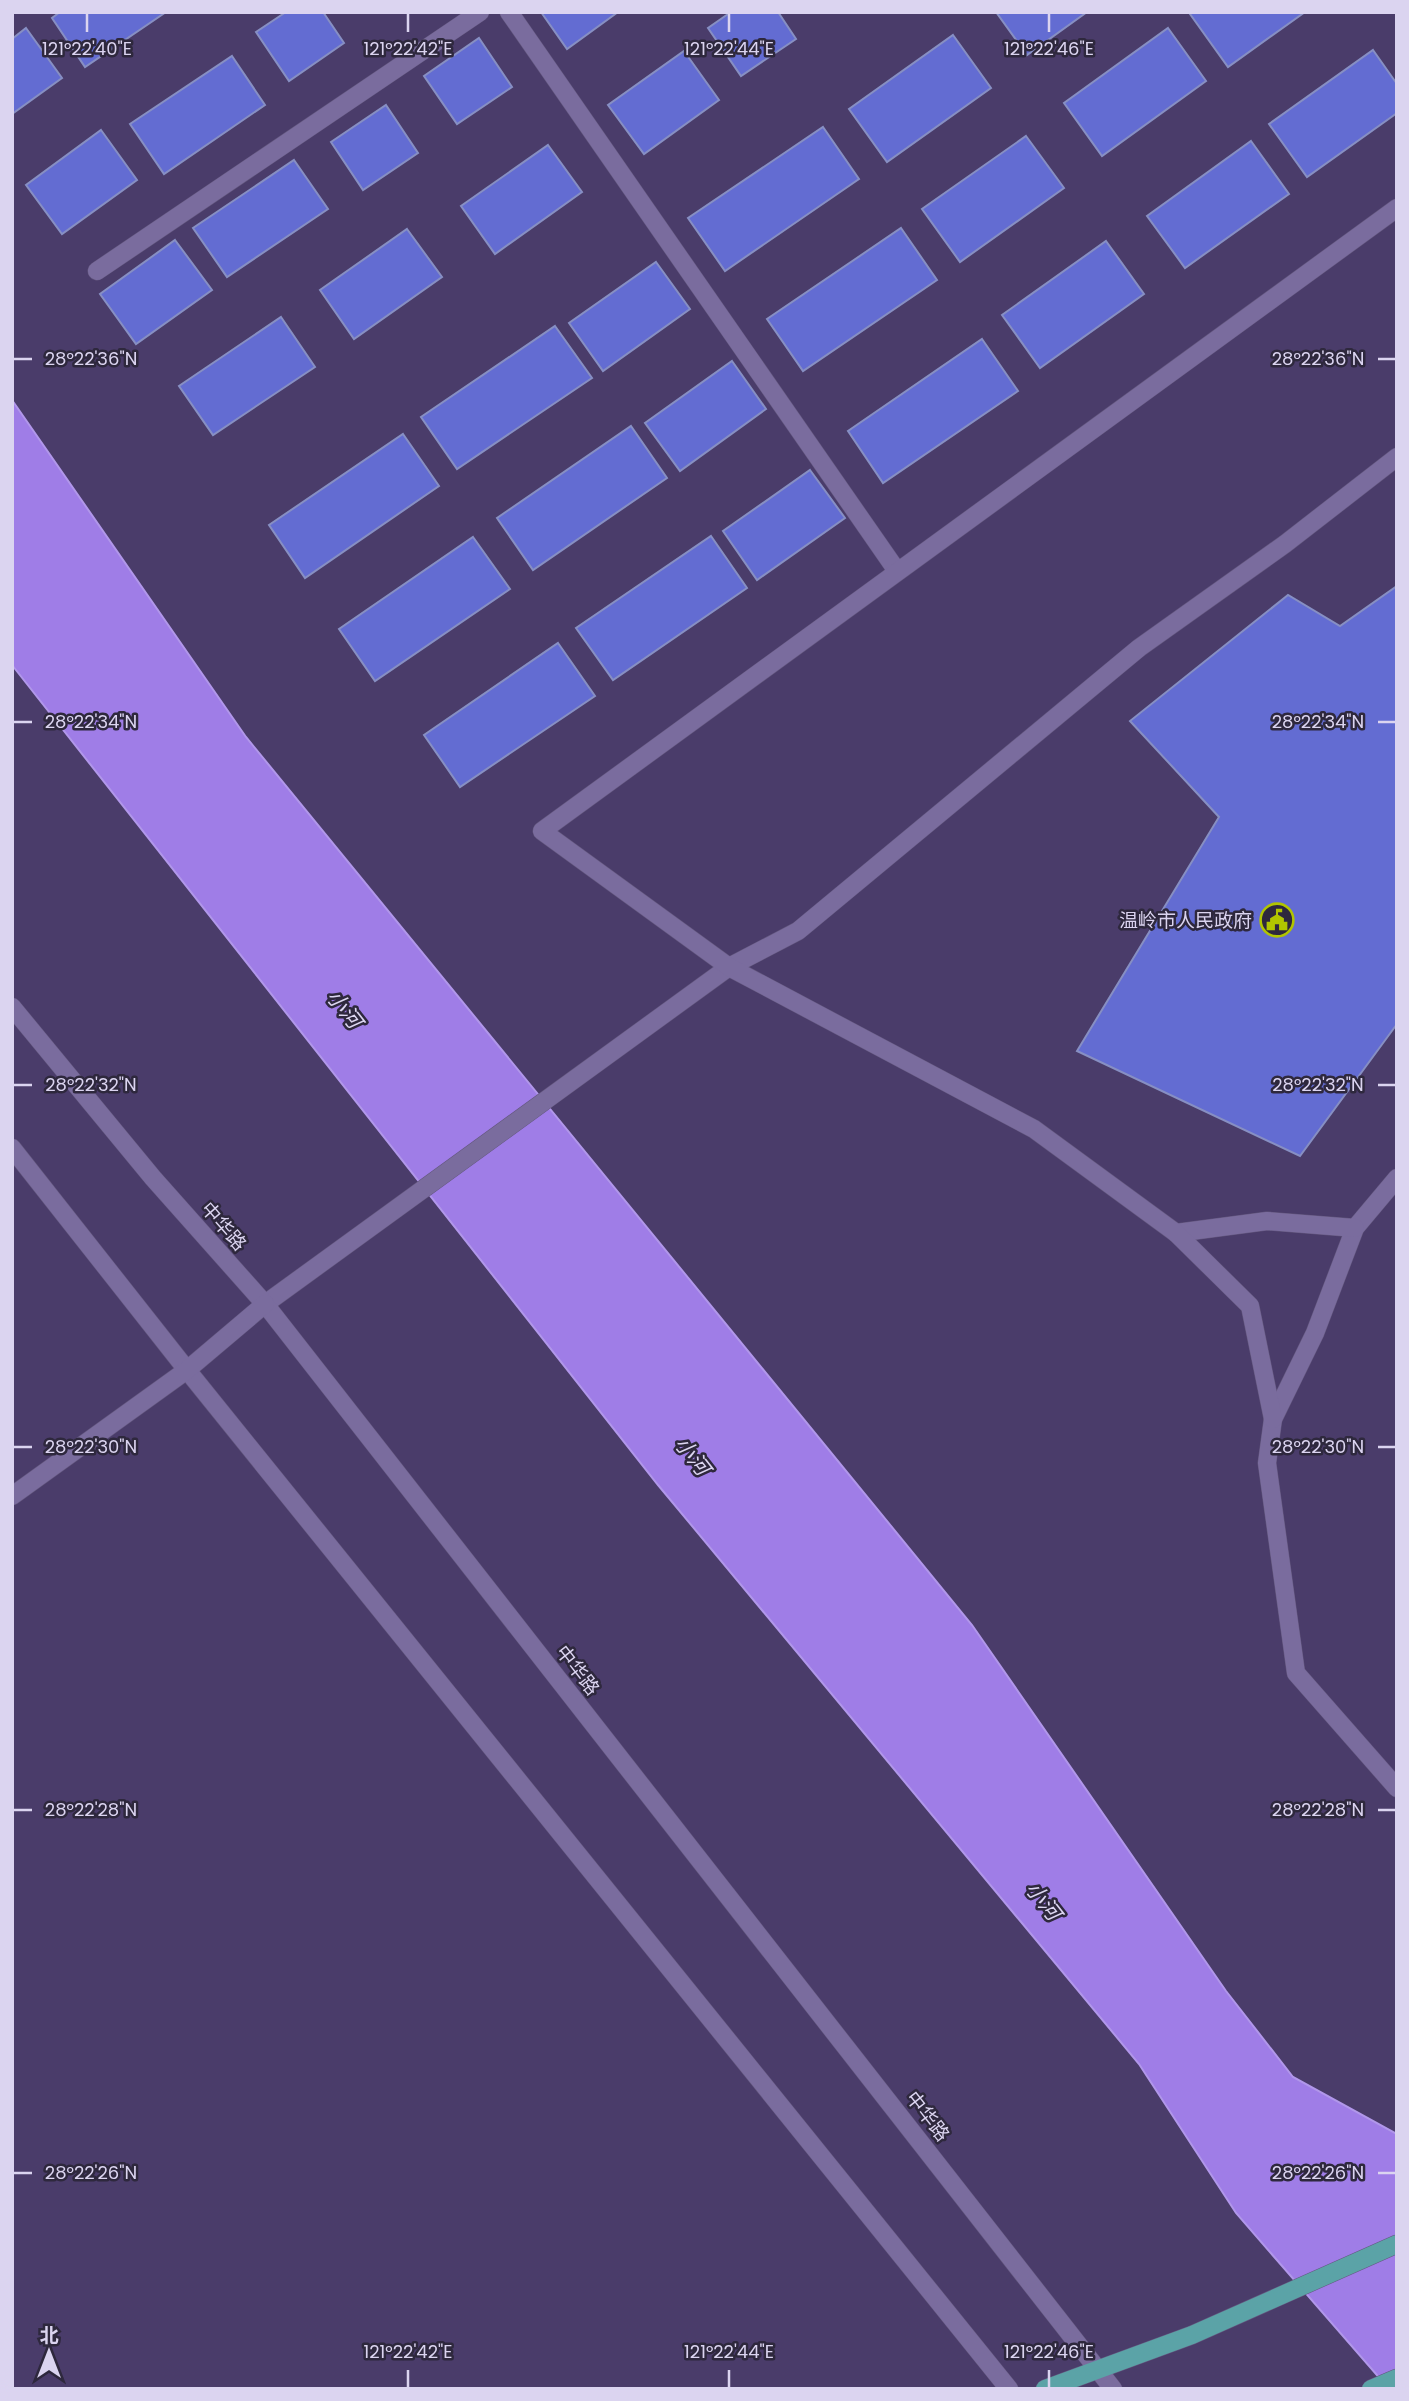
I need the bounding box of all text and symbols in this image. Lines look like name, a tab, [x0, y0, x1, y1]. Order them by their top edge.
text: 121°22'40"E	[42, 36, 132, 61]
text: 121°22'42"E	[364, 36, 452, 61]
text: 121°22'44"E	[684, 36, 774, 61]
text: 121°22'46"E	[1004, 36, 1094, 61]
text: 28°22'36"N	[45, 346, 137, 371]
text: 28°22'36"N	[1272, 346, 1364, 371]
text: 28°22'34"N	[45, 709, 137, 734]
text: 28°22'34"N	[1272, 709, 1364, 734]
public building icon: 温岭市人民政府	[1258, 901, 1296, 939]
place label: 温岭市人民政府	[1119, 907, 1252, 934]
water label: 小河	[320, 983, 371, 1037]
text: 28°22'32"N	[45, 1072, 137, 1097]
text: 28°22'32"N	[1272, 1072, 1364, 1097]
street label: 中华路	[195, 1196, 253, 1257]
water label: 小河	[668, 1430, 719, 1484]
text: 28°22'30"N	[45, 1434, 137, 1459]
text: 28°22'30"N	[1272, 1434, 1364, 1459]
street label: 中华路	[549, 1640, 606, 1701]
text: 28°22'28"N	[45, 1797, 137, 1822]
text: 28°22'28"N	[1272, 1797, 1364, 1822]
water label: 小河	[1019, 1875, 1070, 1929]
street label: 中华路	[899, 2086, 956, 2147]
text: 28°22'26"N	[45, 2160, 137, 2185]
text: 28°22'26"N	[1272, 2160, 1364, 2185]
north arrow	[14, 2317, 84, 2387]
text: 北	[39, 2322, 59, 2349]
text: 121°22'42"E	[364, 2339, 452, 2364]
text: 121°22'44"E	[684, 2339, 774, 2364]
text: 121°22'46"E	[1004, 2339, 1094, 2364]

